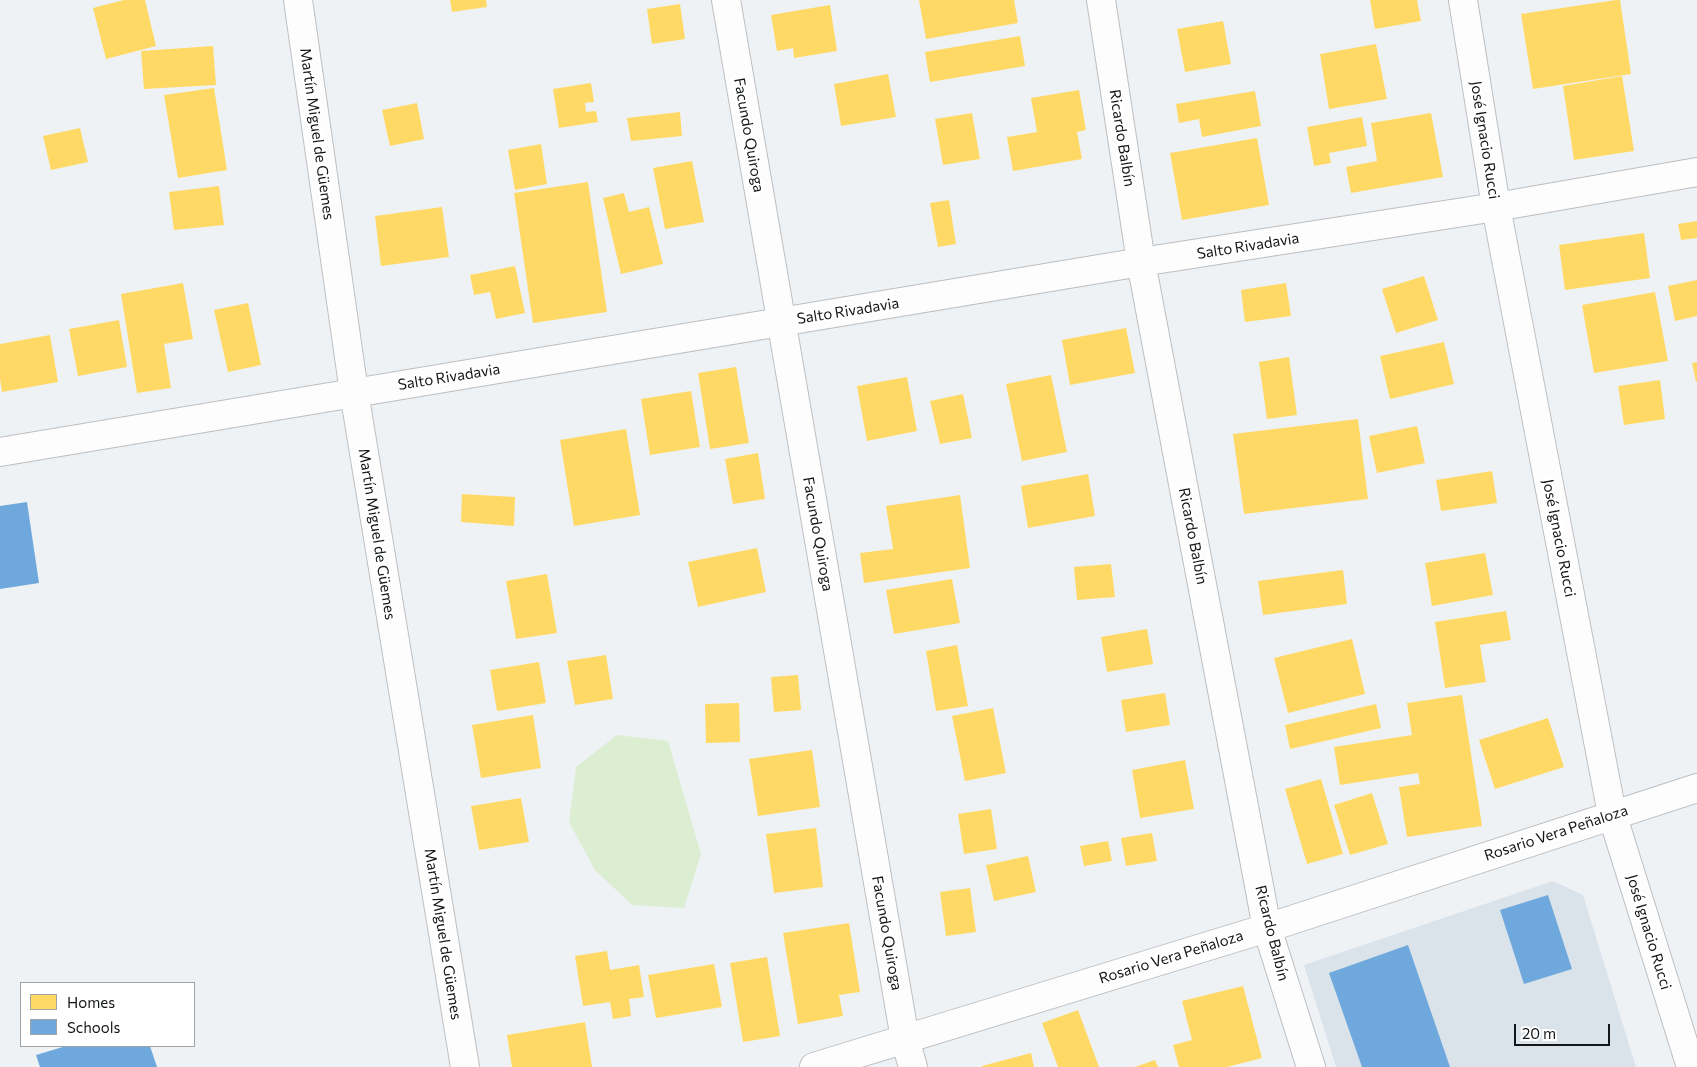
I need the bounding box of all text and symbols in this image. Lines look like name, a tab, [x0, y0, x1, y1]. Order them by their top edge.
street label: Martín Miguel de Güemes	[296, 47, 338, 221]
street label: Facundo Quiroga	[730, 76, 768, 194]
street label: José Ignacio Rucci	[1467, 79, 1503, 201]
street label: Ricardo Balbín	[1105, 88, 1139, 188]
street label: Salto Rivadavia	[1196, 229, 1300, 263]
street label: Salto Rivadavia	[796, 294, 900, 328]
street label: Salto Rivadavia	[397, 360, 501, 394]
street label: Martín Miguel de Güemes	[355, 447, 399, 621]
street label: Facundo Quiroga	[799, 475, 837, 593]
street label: José Ignacio Rucci	[1539, 478, 1579, 598]
street label: Ricardo Balbín	[1175, 486, 1211, 586]
street label: Rosario Vera Peñaloza	[1482, 801, 1630, 865]
street label: Martín Miguel de Güemes	[421, 847, 465, 1021]
street label: José Ignacio Rucci	[1623, 872, 1675, 992]
street label: Facundo Quiroga	[868, 874, 906, 992]
street label: Ricardo Balbín	[1251, 883, 1293, 983]
street label: Rosario Vera Peñaloza	[1097, 926, 1245, 988]
legend	[20, 982, 195, 1047]
text: Homes	[67, 993, 115, 1011]
scale bar	[1517, 1014, 1613, 1046]
text: Schools	[67, 1018, 120, 1036]
text: 20 m	[1522, 1024, 1556, 1042]

